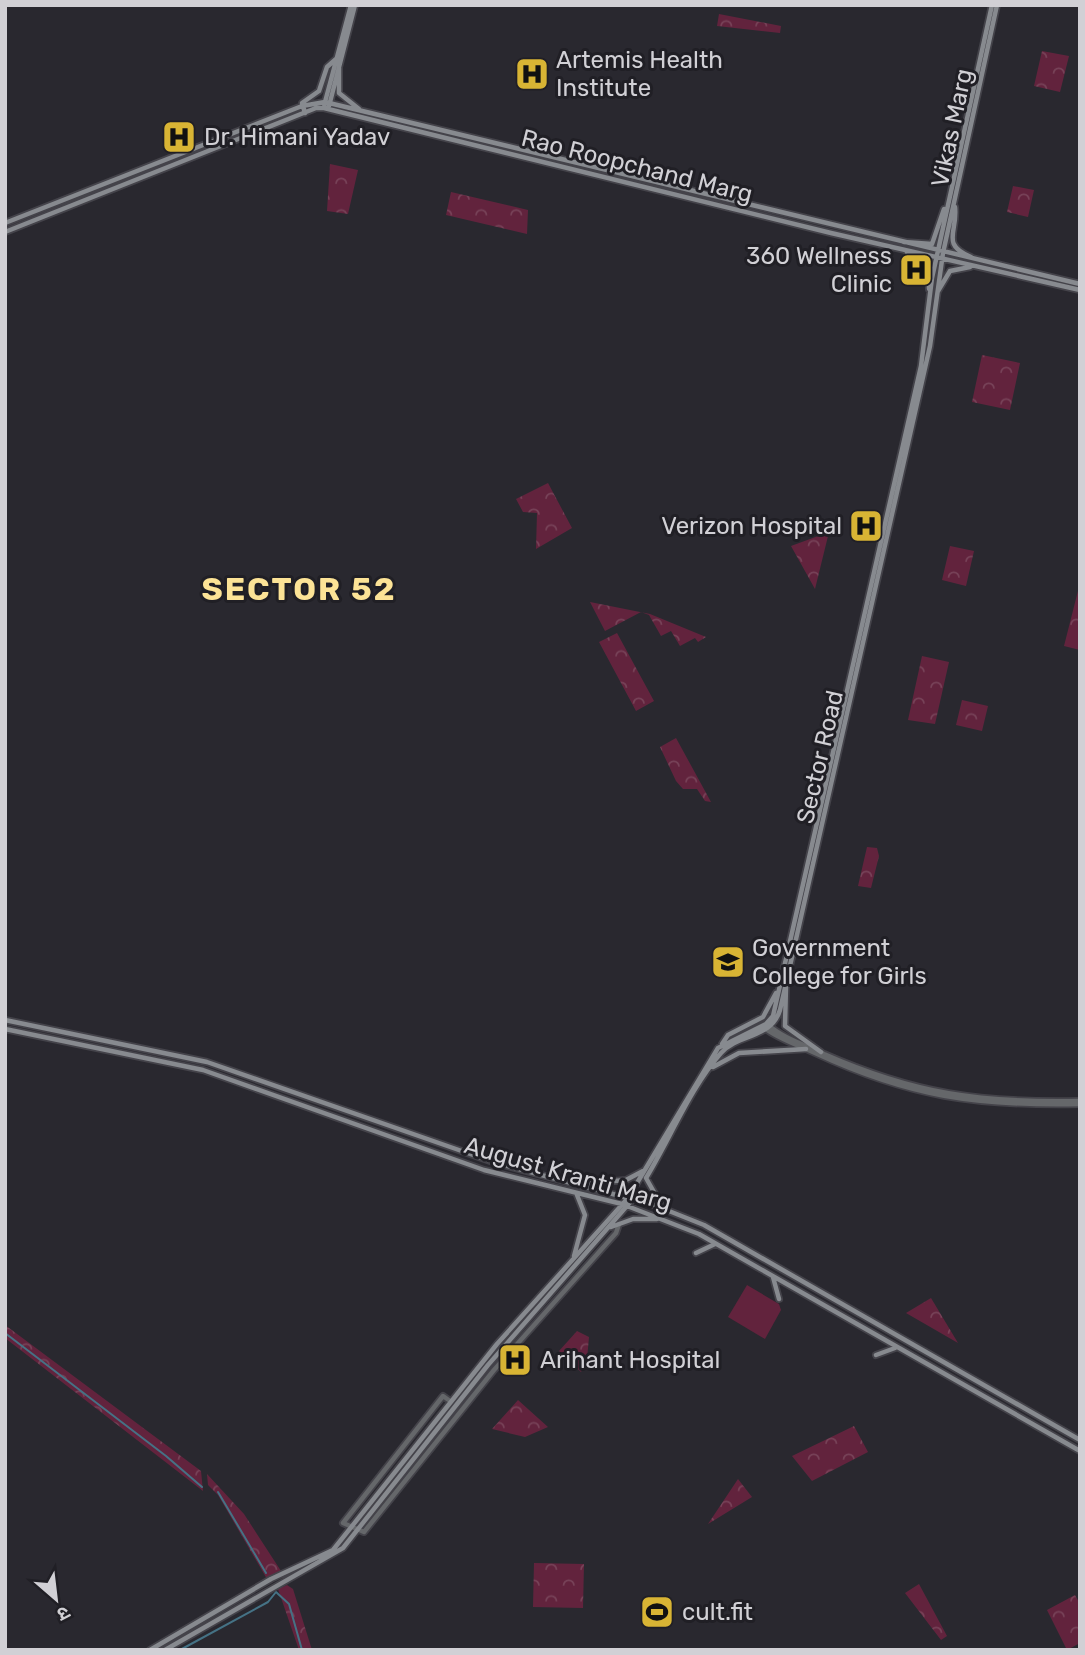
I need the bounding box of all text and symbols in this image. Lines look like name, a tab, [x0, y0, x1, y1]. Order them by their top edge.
place label: Artemis Health Institute	[556, 46, 723, 102]
hospital icon: Artemis Health Institute	[513, 55, 551, 93]
street label: Vikas Marg	[926, 66, 978, 190]
hospital icon: Dr. Himani Yadav	[160, 118, 198, 156]
place label: Dr. Himani Yadav	[204, 123, 390, 151]
street label: Rao Roopchand Marg	[518, 124, 756, 208]
place label: 360 Wellness Clinic	[746, 242, 892, 298]
hospital icon: 360 Wellness Clinic	[897, 251, 935, 289]
hospital icon: Verizon Hospital	[847, 507, 885, 545]
place label: Verizon Hospital	[661, 512, 842, 540]
district label: SECTOR 52	[202, 570, 396, 608]
street label: Sector Road	[791, 688, 849, 826]
place label: Government College for Girls	[752, 934, 927, 990]
school or university icon: Government College for Girls	[709, 943, 747, 981]
street label: August Kranti Marg	[461, 1131, 675, 1217]
hospital icon: Arihant Hospital	[496, 1341, 534, 1379]
place label: Arihant Hospital	[540, 1346, 720, 1374]
north arrow	[21, 1564, 91, 1634]
sports icon: cult.fit	[638, 1593, 676, 1631]
place label: cult.fit	[682, 1598, 753, 1626]
text: उ	[53, 1601, 74, 1627]

